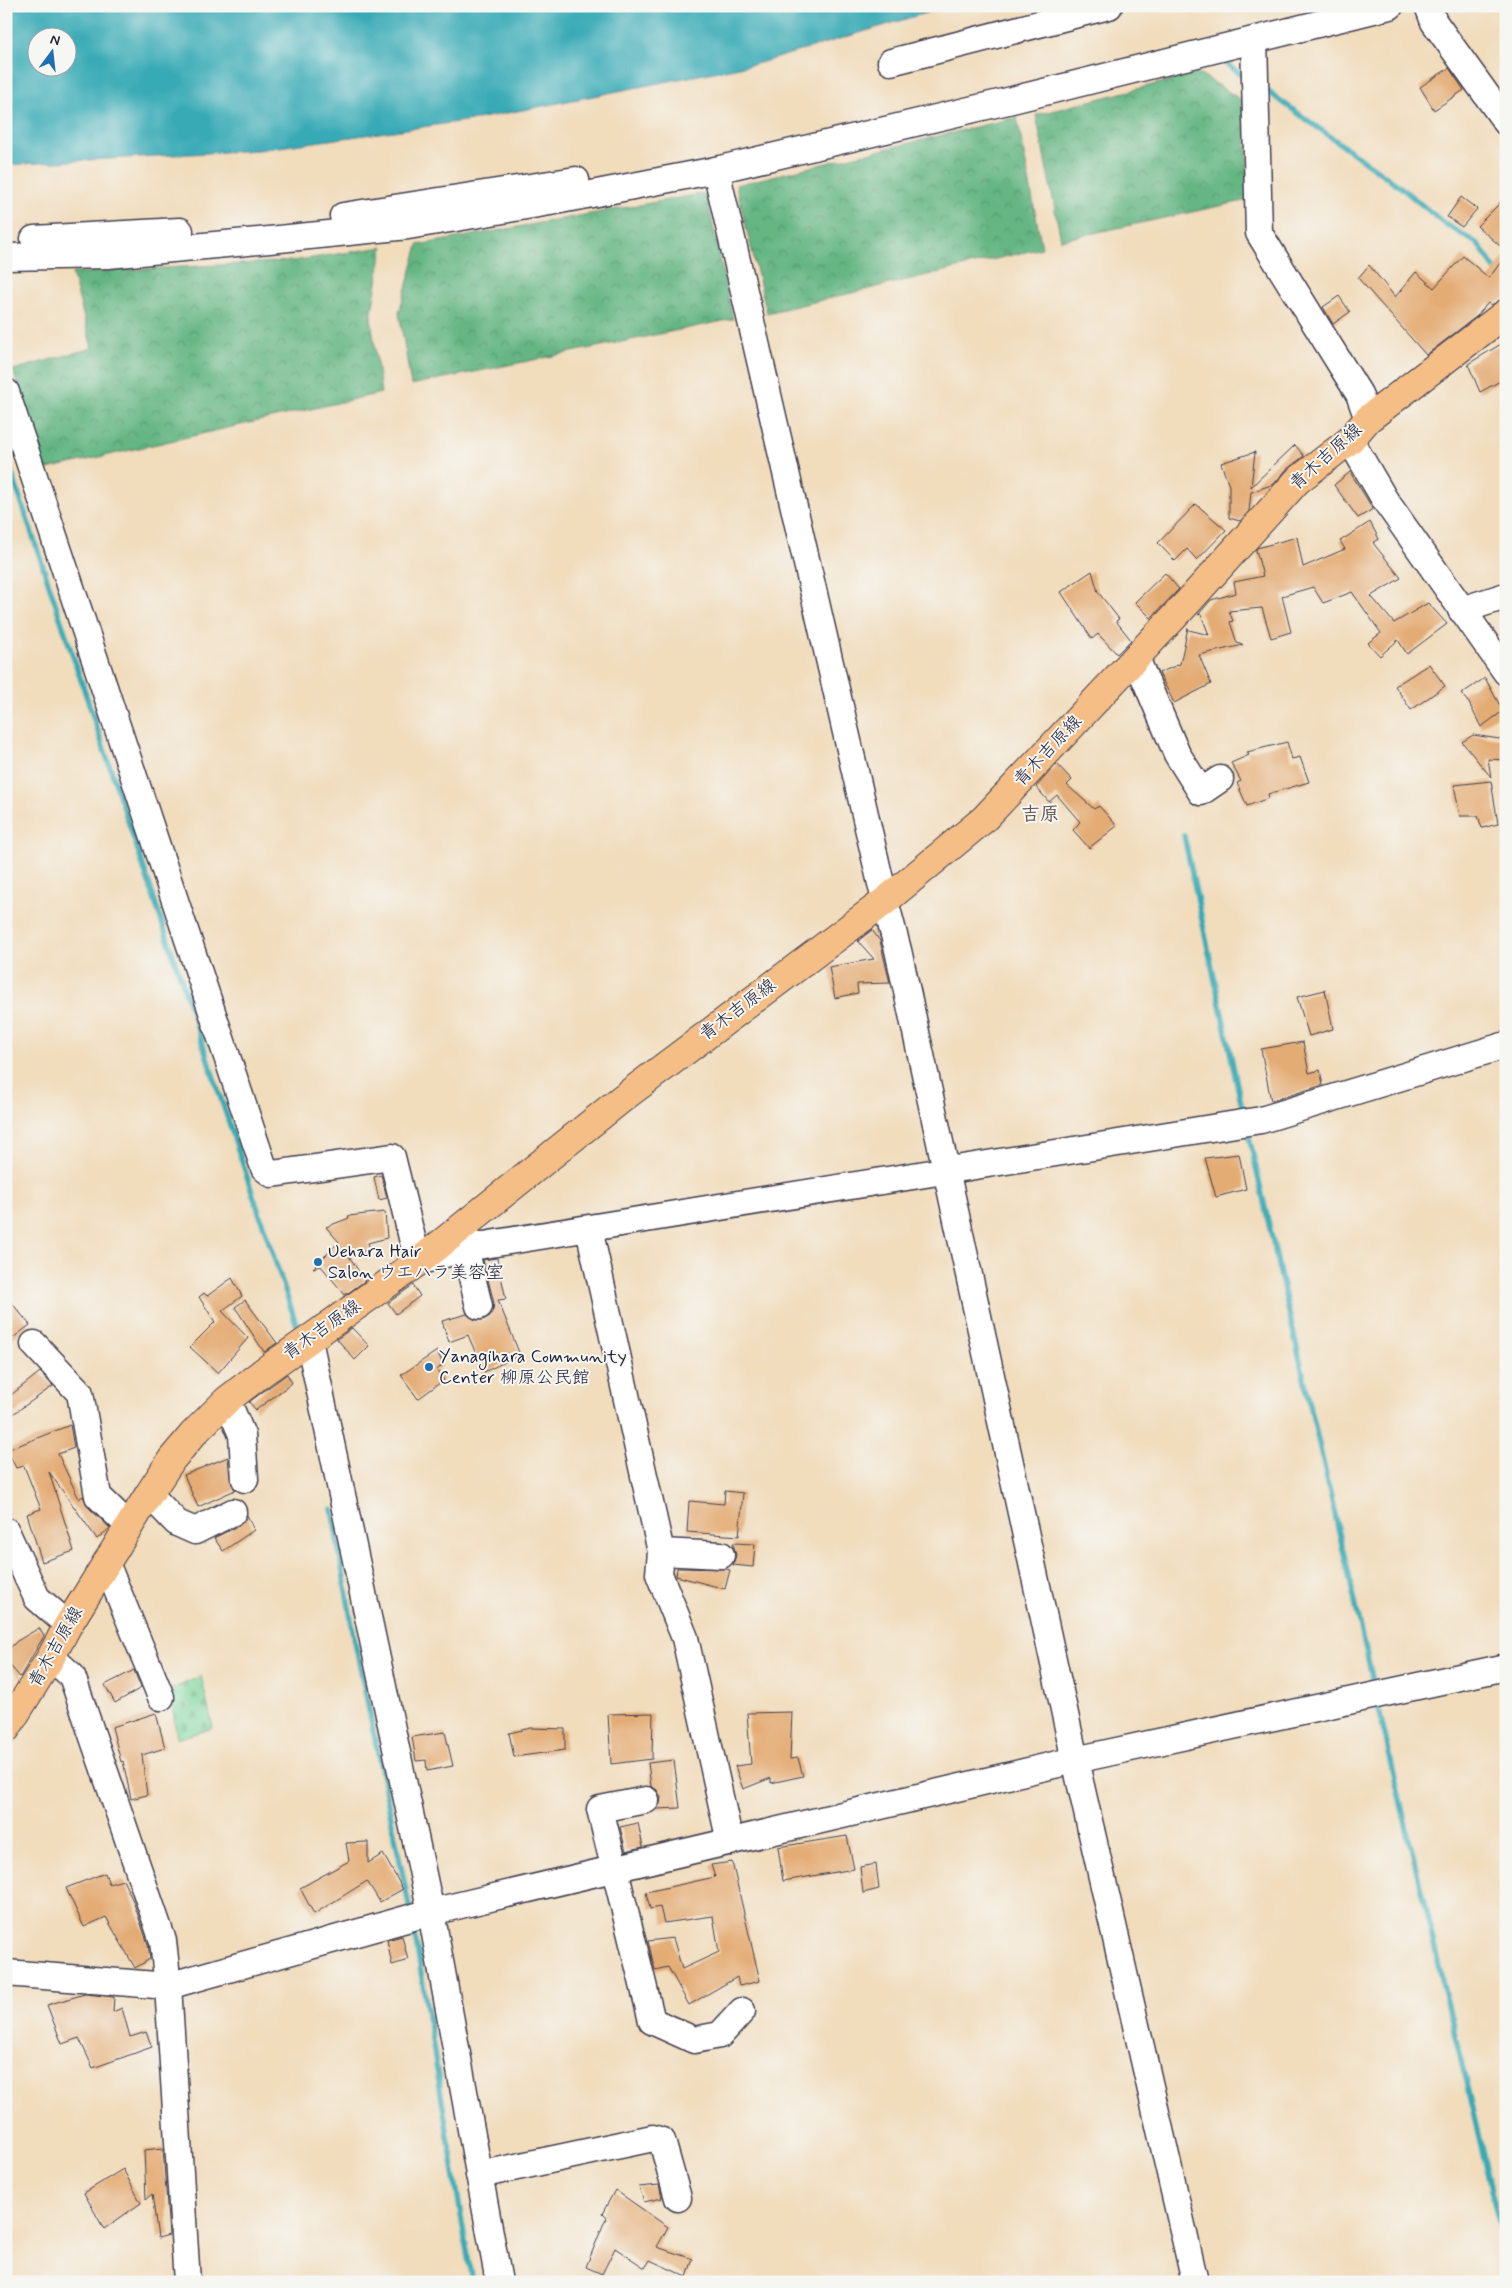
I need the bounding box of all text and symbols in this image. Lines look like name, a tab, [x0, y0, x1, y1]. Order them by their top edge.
north arrow	[28, 28, 78, 78]
text: N	[48, 31, 62, 50]
street label: 青木吉原線	[1285, 418, 1367, 496]
street label: 青木吉原線	[1009, 710, 1087, 792]
district label: 吉原	[1021, 802, 1059, 827]
street label: 青木吉原線	[695, 973, 781, 1047]
place label: Uehara Hair Salon ウエハラ美容室	[328, 1240, 504, 1285]
marker: Uehara Hair Salon ウエハラ美容室	[312, 1256, 324, 1268]
street label: 青木吉原線	[278, 1294, 366, 1366]
place label: Yanagihara Community Center 柳原公民館	[439, 1345, 627, 1390]
marker: Yanagihara Community Center 柳原公民館	[423, 1361, 435, 1373]
street label: 青木吉原線	[23, 1602, 89, 1692]

